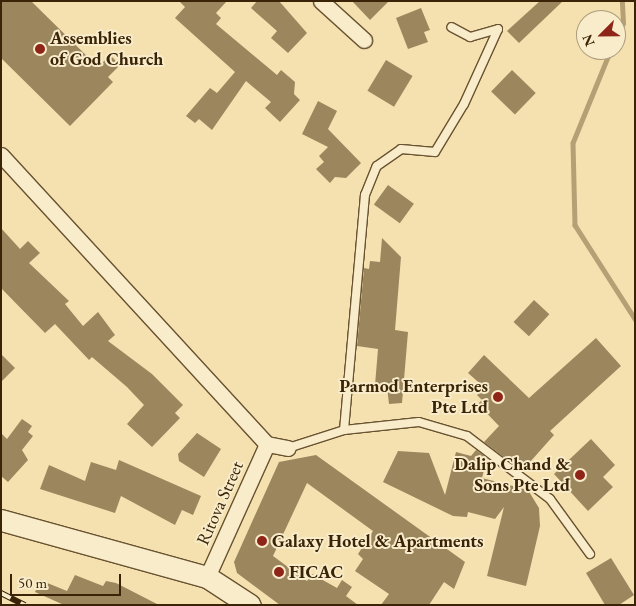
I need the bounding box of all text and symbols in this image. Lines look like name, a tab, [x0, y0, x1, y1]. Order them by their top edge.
north arrow	[576, 10, 626, 60]
place label: Assemblies of God Church	[50, 28, 163, 70]
text: N	[578, 32, 599, 49]
marker: Assemblies of God Church	[34, 43, 46, 55]
place label: Parmod Enterprises Pte Ltd	[339, 376, 488, 418]
marker: Parmod Enterprises Pte Ltd	[492, 391, 504, 403]
place label: Dalip Chand & Sons Pte Ltd	[454, 454, 570, 496]
street label: Ritova Street	[192, 458, 248, 548]
marker: Dalip Chand & Sons Pte Ltd	[574, 469, 586, 481]
place label: Galaxy Hotel & Apartments	[272, 530, 484, 552]
marker: Galaxy Hotel & Apartments	[256, 535, 268, 547]
place label: FICAC	[289, 561, 343, 583]
scale bar	[12, 564, 124, 596]
marker: FICAC	[273, 566, 285, 578]
text: 50 m	[18, 573, 47, 592]

